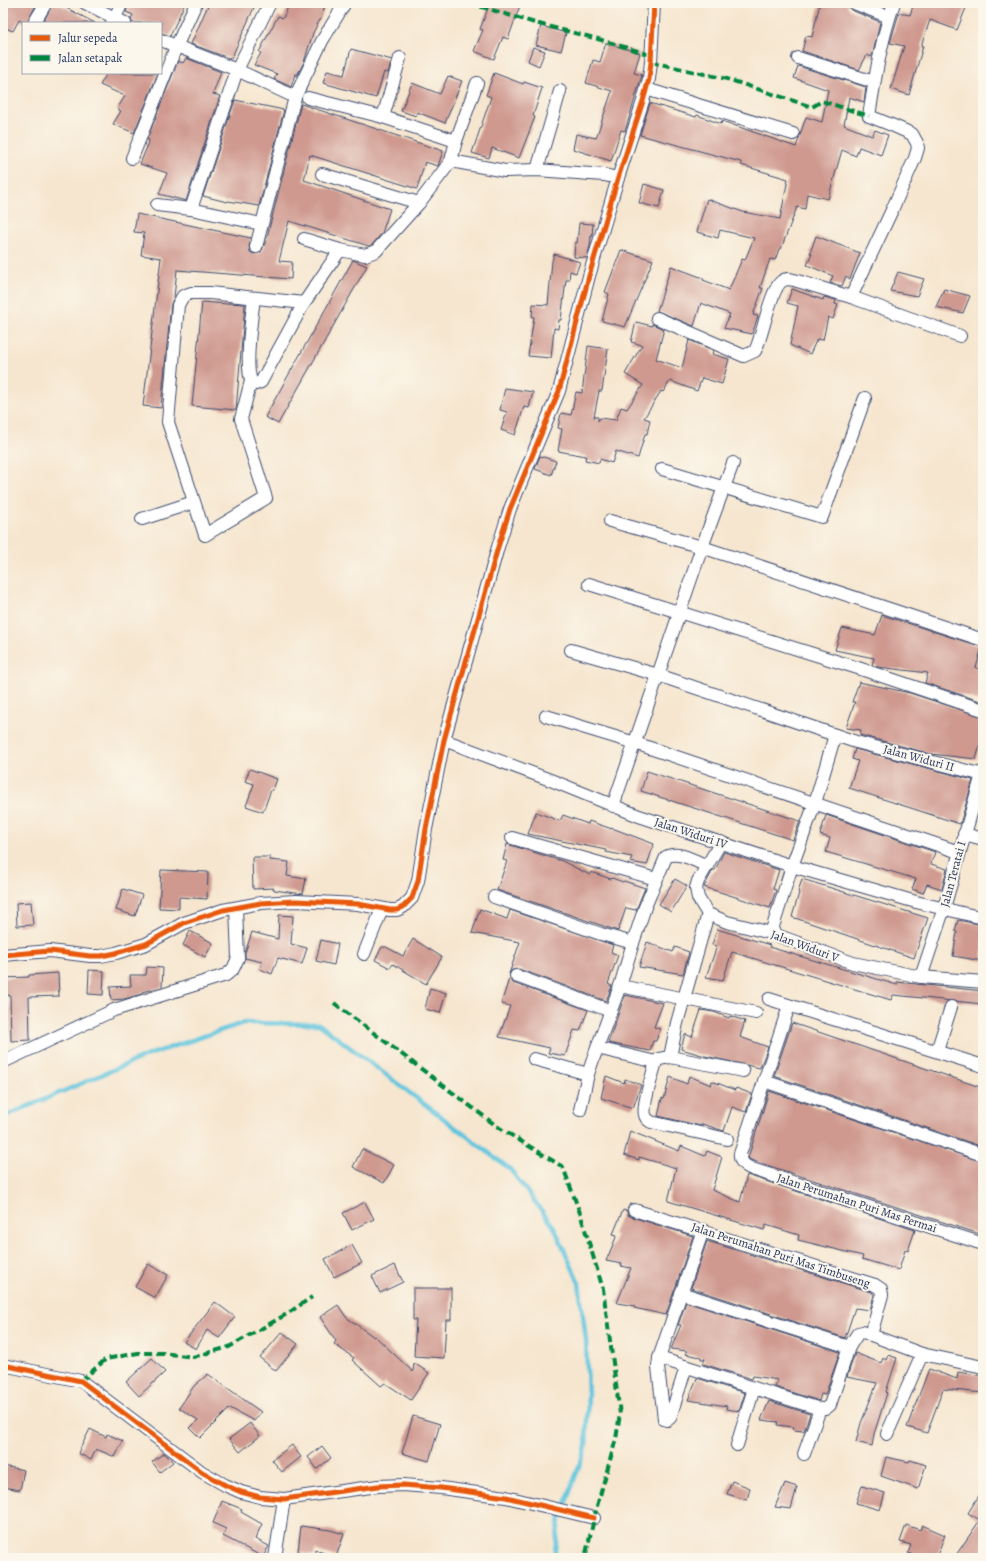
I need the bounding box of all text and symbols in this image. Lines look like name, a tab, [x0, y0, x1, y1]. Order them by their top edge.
legend	[22, 22, 162, 74]
text: Jalur sepeda	[58, 30, 118, 46]
text: Jalan setapak	[58, 50, 122, 66]
street label: Jalan Widuri II	[882, 741, 956, 775]
street label: Jalan Widuri IV	[653, 814, 730, 853]
street label: Jalan Teratai I	[937, 839, 969, 909]
street label: Jalan Widuri V	[769, 926, 842, 966]
street label: Jalan Perumahan Puri Mas Permai	[775, 1170, 939, 1236]
street label: Jalan Perumahan Puri Mas Timbuseng	[690, 1219, 872, 1291]

